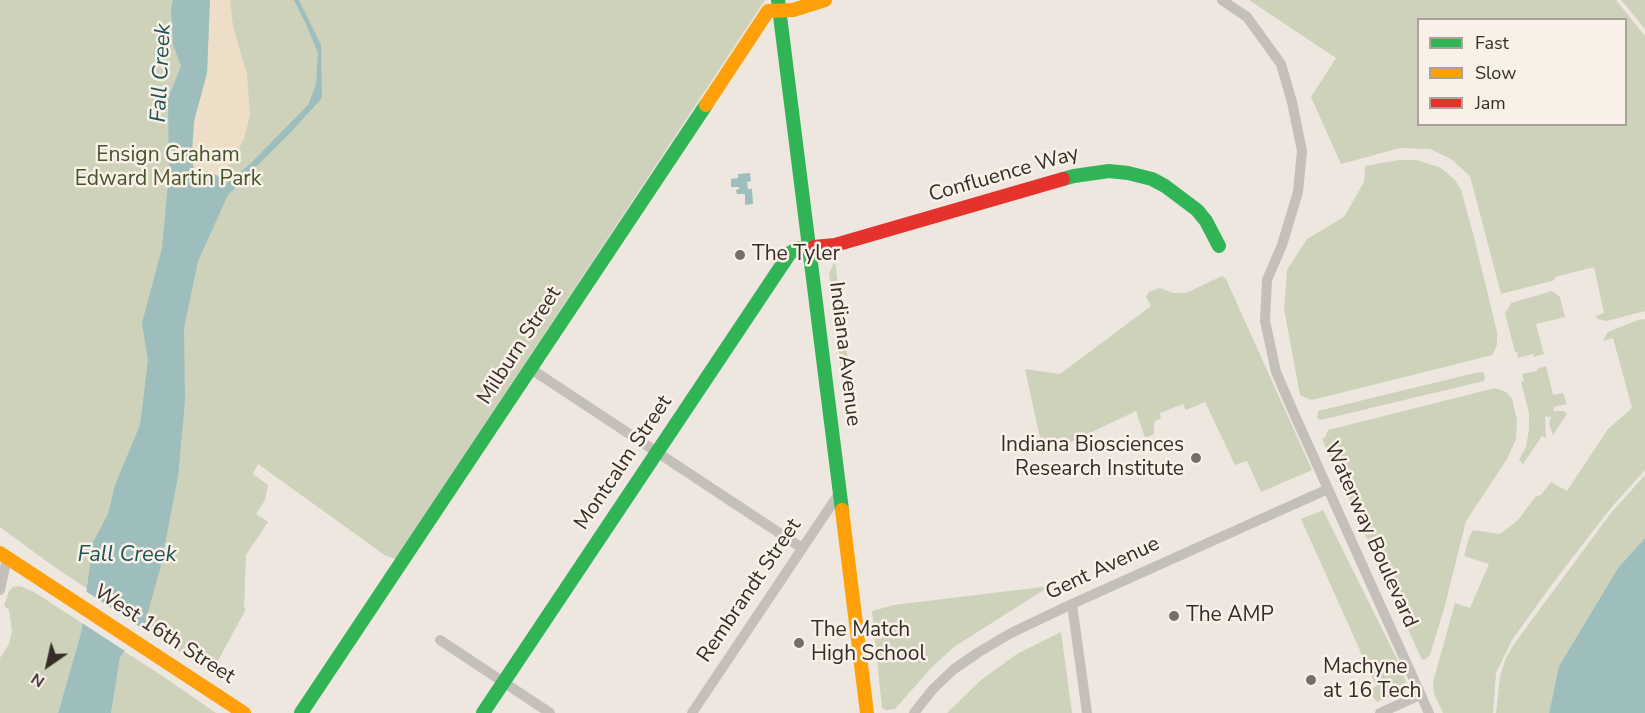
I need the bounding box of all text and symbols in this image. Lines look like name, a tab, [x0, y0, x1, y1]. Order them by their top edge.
legend	[1417, 18, 1627, 126]
water label: Fall Creek	[146, 23, 178, 123]
text: Fast	[1475, 31, 1509, 55]
text: Slow	[1475, 61, 1516, 85]
text: Jam	[1475, 91, 1506, 115]
street label: Confluence Way	[926, 142, 1082, 208]
park label: Ensign Graham Edward Martin Park	[75, 143, 261, 193]
place label: The Tyler	[752, 242, 840, 268]
marker: The Tyler	[733, 248, 747, 262]
street label: Indiana Avenue	[823, 280, 865, 428]
street label: Milburn Street	[473, 282, 567, 410]
street label: Montcalm Street	[570, 391, 678, 535]
place label: Indiana Biosciences Research Institute	[1001, 433, 1184, 483]
street label: Waterway Boulevard	[1318, 438, 1422, 632]
marker: Indiana Biosciences Research Institute	[1189, 451, 1203, 465]
street label: Rembrandt Street	[693, 514, 807, 668]
street label: Gent Avenue	[1042, 532, 1164, 606]
water label: Fall Creek	[78, 543, 176, 569]
street label: West 16th Street	[89, 580, 239, 690]
place label: The AMP	[1186, 603, 1274, 629]
marker: The AMP	[1167, 609, 1181, 623]
place label: The Match High School	[811, 618, 926, 668]
north arrow	[18, 635, 78, 695]
marker: The Match High School	[792, 636, 806, 650]
place label: Machyne at 16 Tech	[1323, 655, 1421, 705]
text: N	[27, 667, 49, 692]
marker: Machyne at 16 Tech	[1304, 673, 1318, 687]

